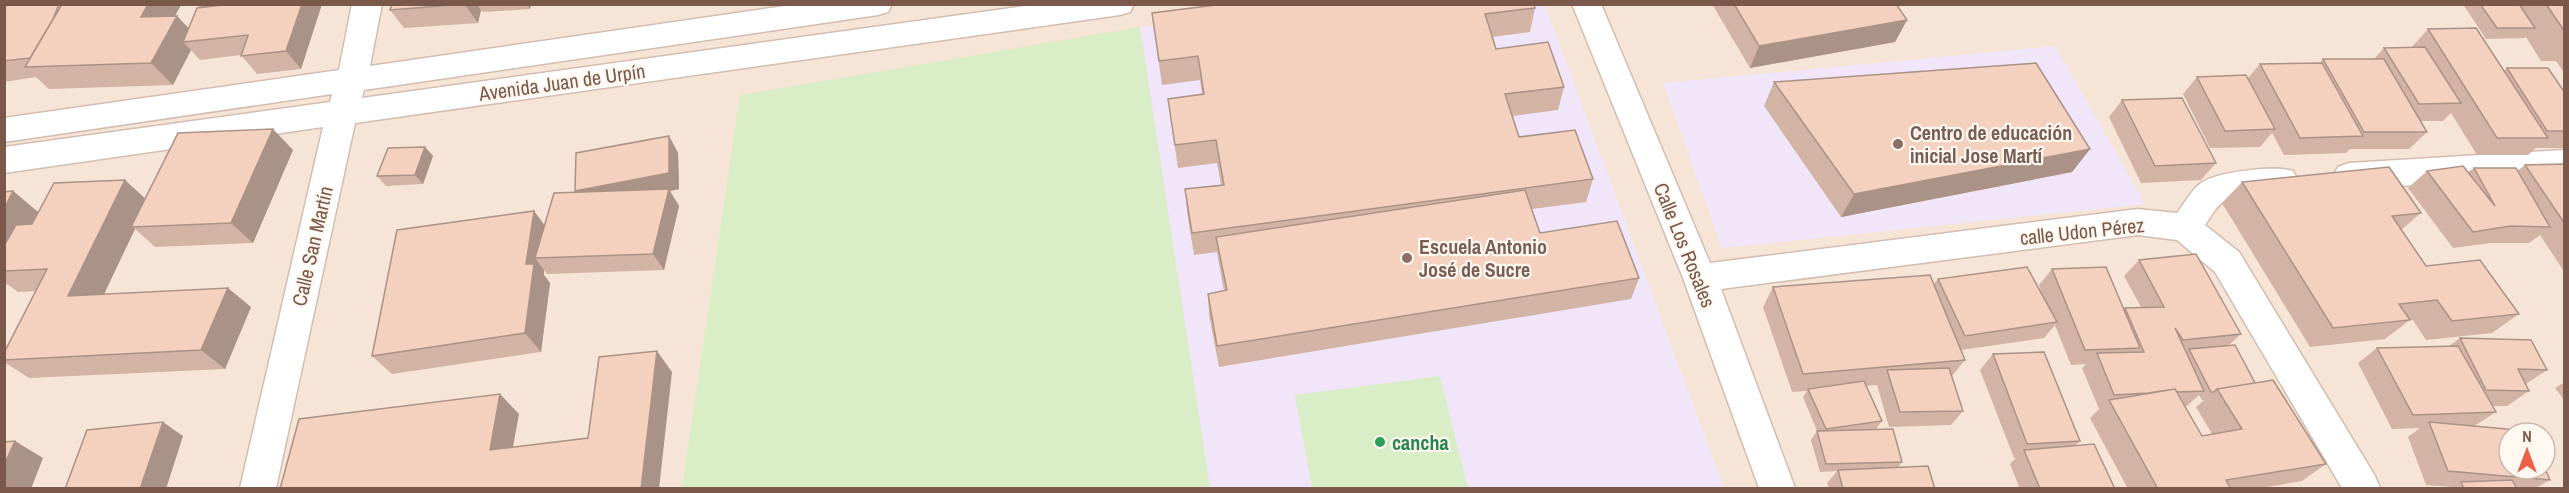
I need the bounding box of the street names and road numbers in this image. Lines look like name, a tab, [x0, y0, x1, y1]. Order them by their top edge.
street label: Avenida Juan de Urpín	[476, 57, 647, 107]
street label: Calle Los Rosales	[1648, 179, 1722, 311]
street label: Calle San Martín	[285, 183, 339, 309]
street label: calle Udon Pérez	[2018, 211, 2146, 251]

